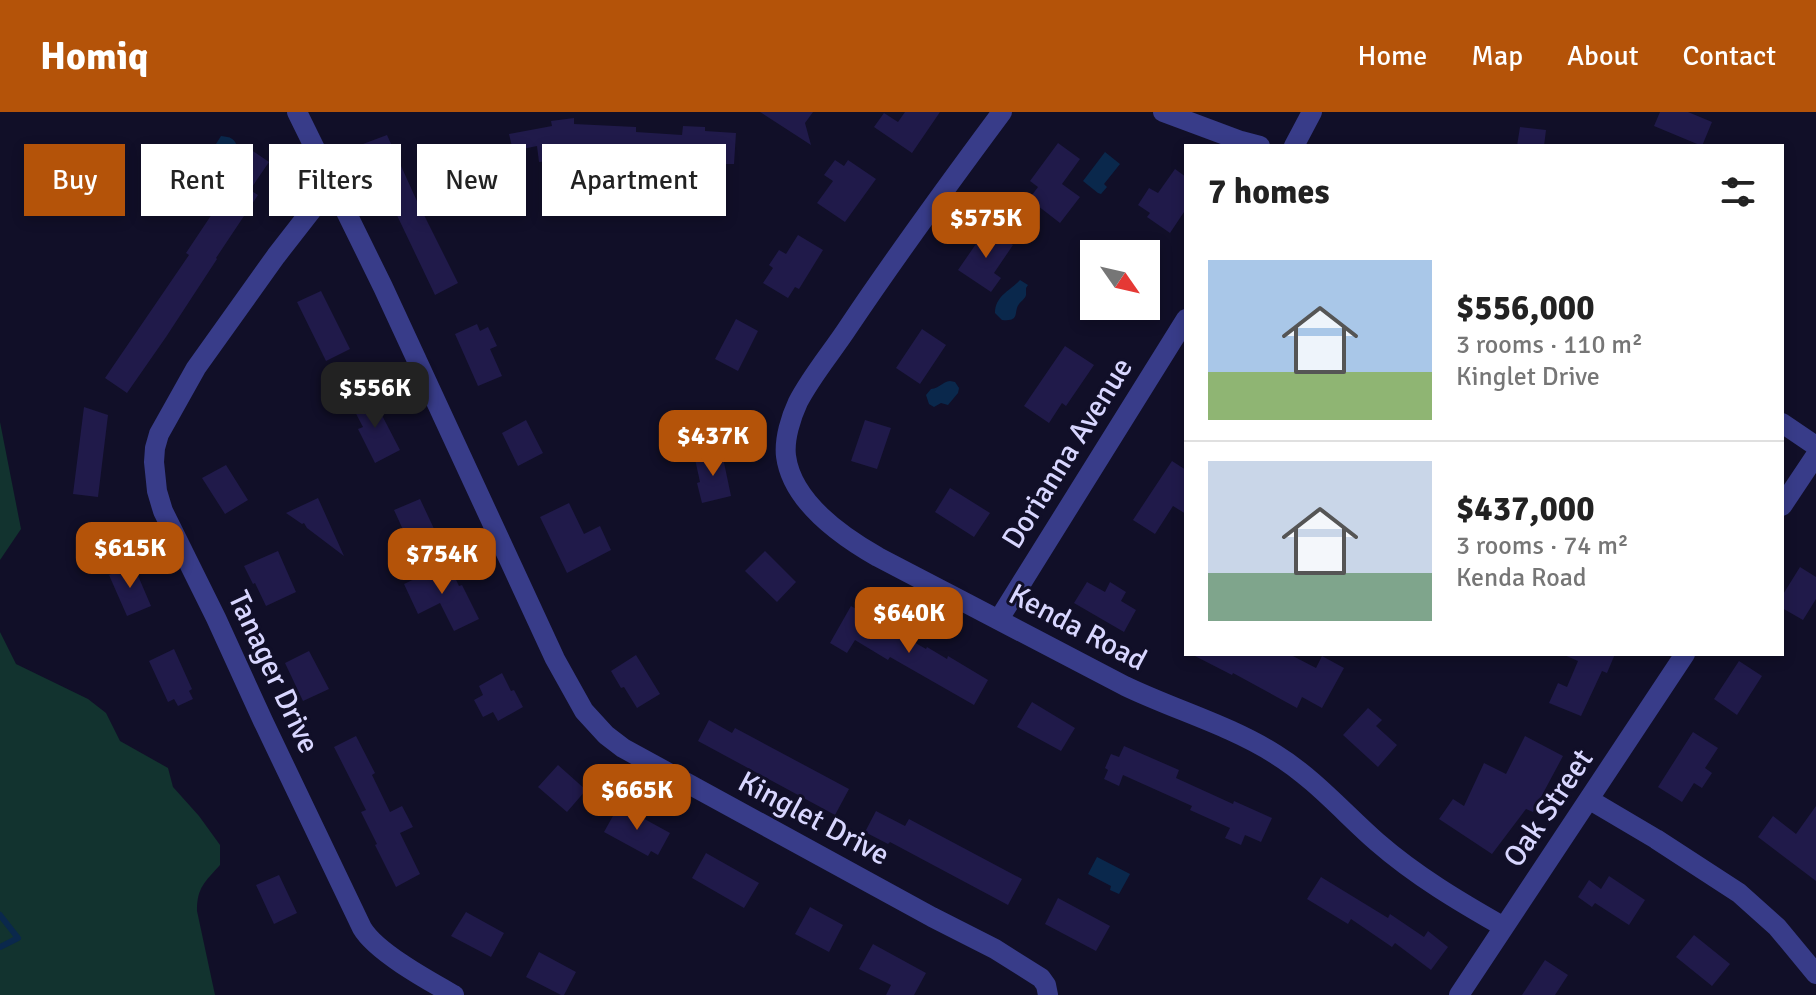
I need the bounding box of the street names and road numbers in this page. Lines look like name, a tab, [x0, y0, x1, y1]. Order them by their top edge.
street label: Dorianna Avenue	[994, 351, 1141, 556]
street label: Kenda Road	[1003, 576, 1153, 679]
street label: Tanager Drive	[220, 585, 327, 759]
street label: Oak Street	[1496, 742, 1601, 874]
street label: Kinglet Drive	[732, 763, 896, 874]

